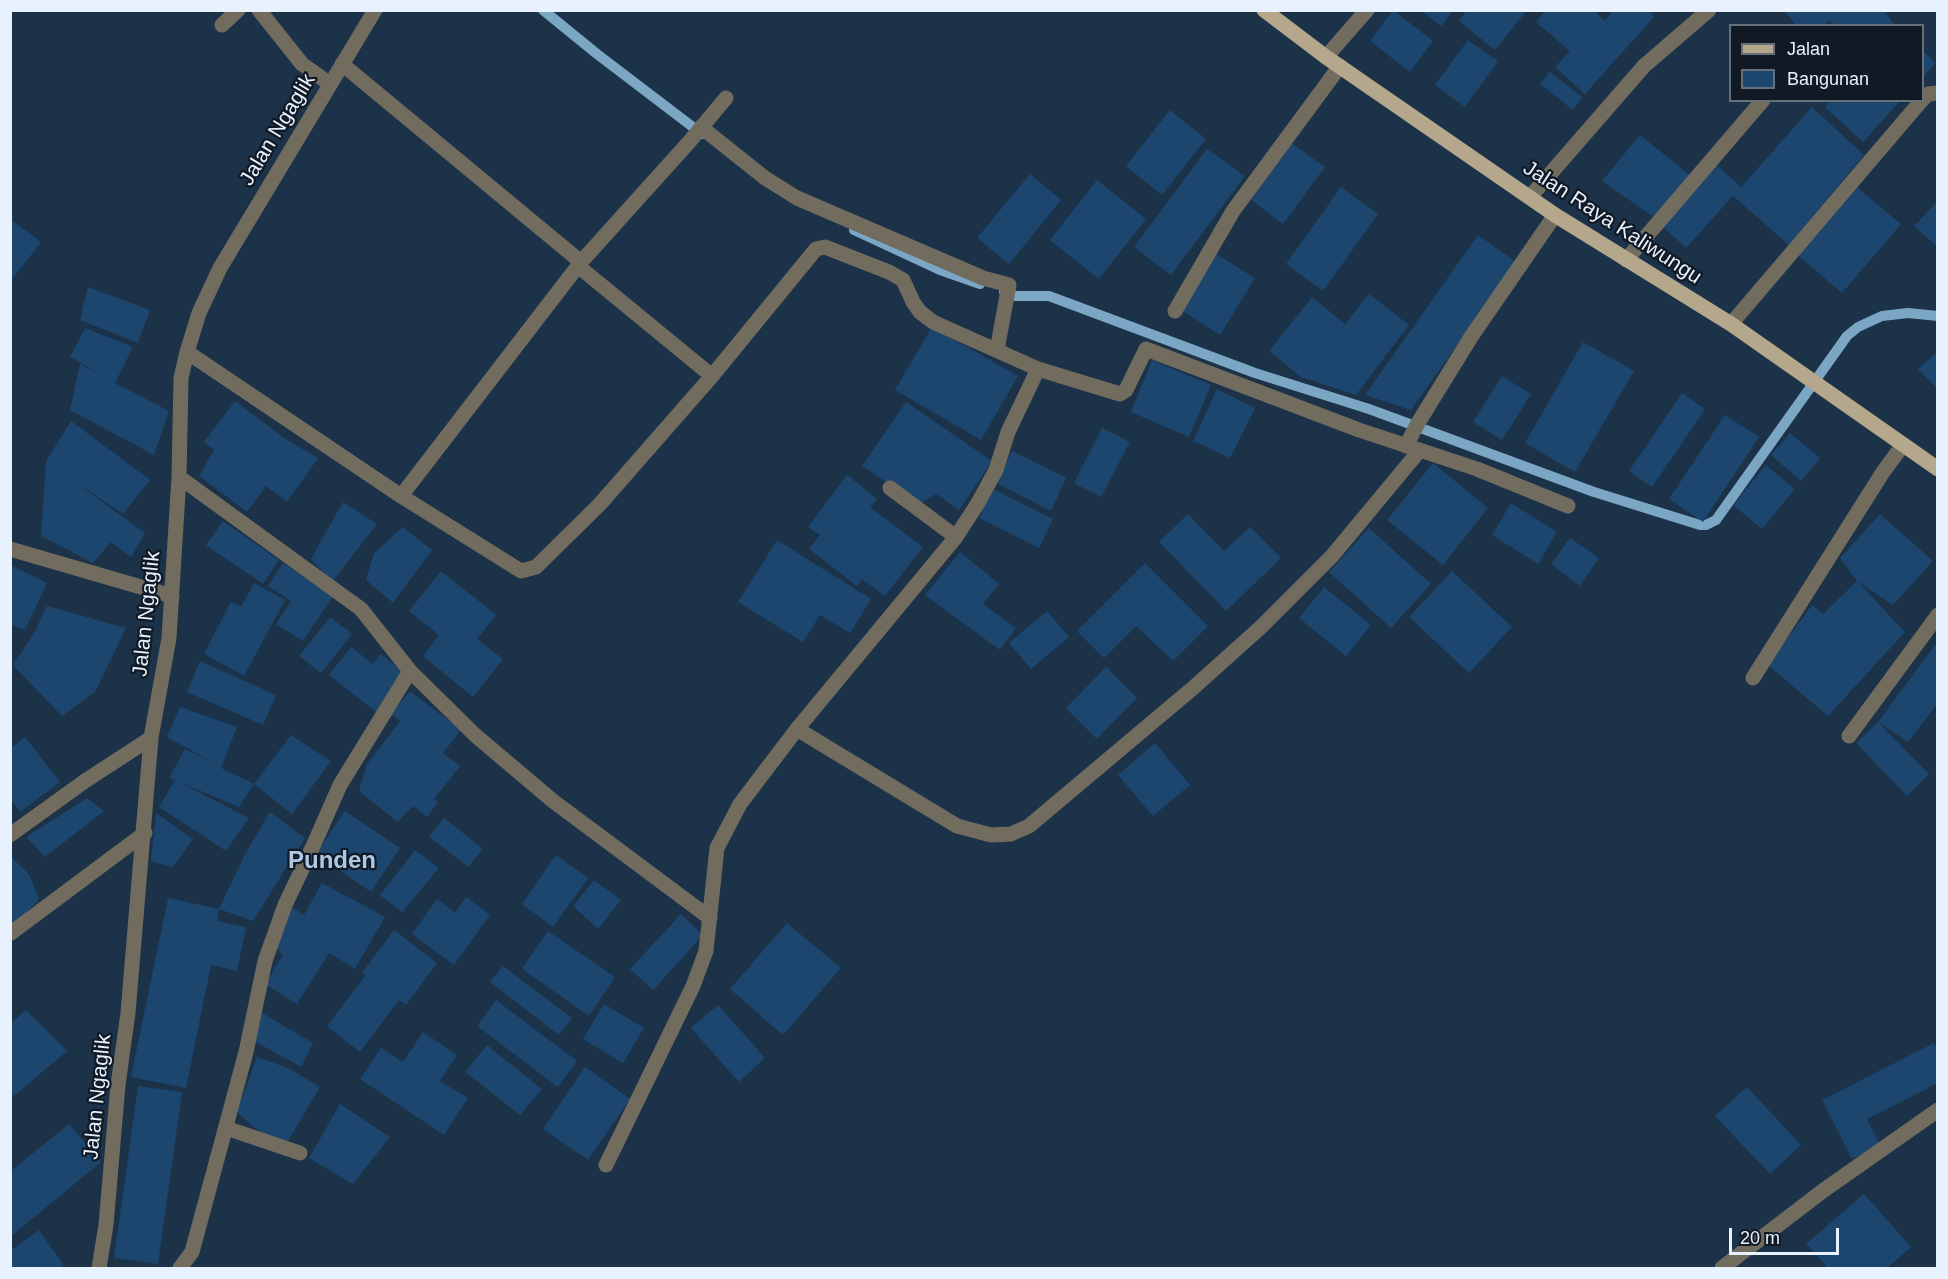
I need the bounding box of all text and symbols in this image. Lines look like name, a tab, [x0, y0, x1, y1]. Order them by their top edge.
legend	[1729, 24, 1924, 102]
text: Jalan	[1787, 39, 1830, 59]
street label: Jalan Ngaglik	[235, 69, 321, 191]
text: Bangunan	[1787, 69, 1869, 89]
street label: Jalan Raya Kaliwungu	[1518, 156, 1706, 290]
street label: Jalan Ngaglik	[128, 550, 166, 678]
district label: Punden	[288, 847, 376, 875]
street label: Jalan Ngaglik	[79, 1033, 117, 1161]
scale bar	[1732, 1216, 1842, 1254]
text: 20 m	[1740, 1228, 1780, 1248]

